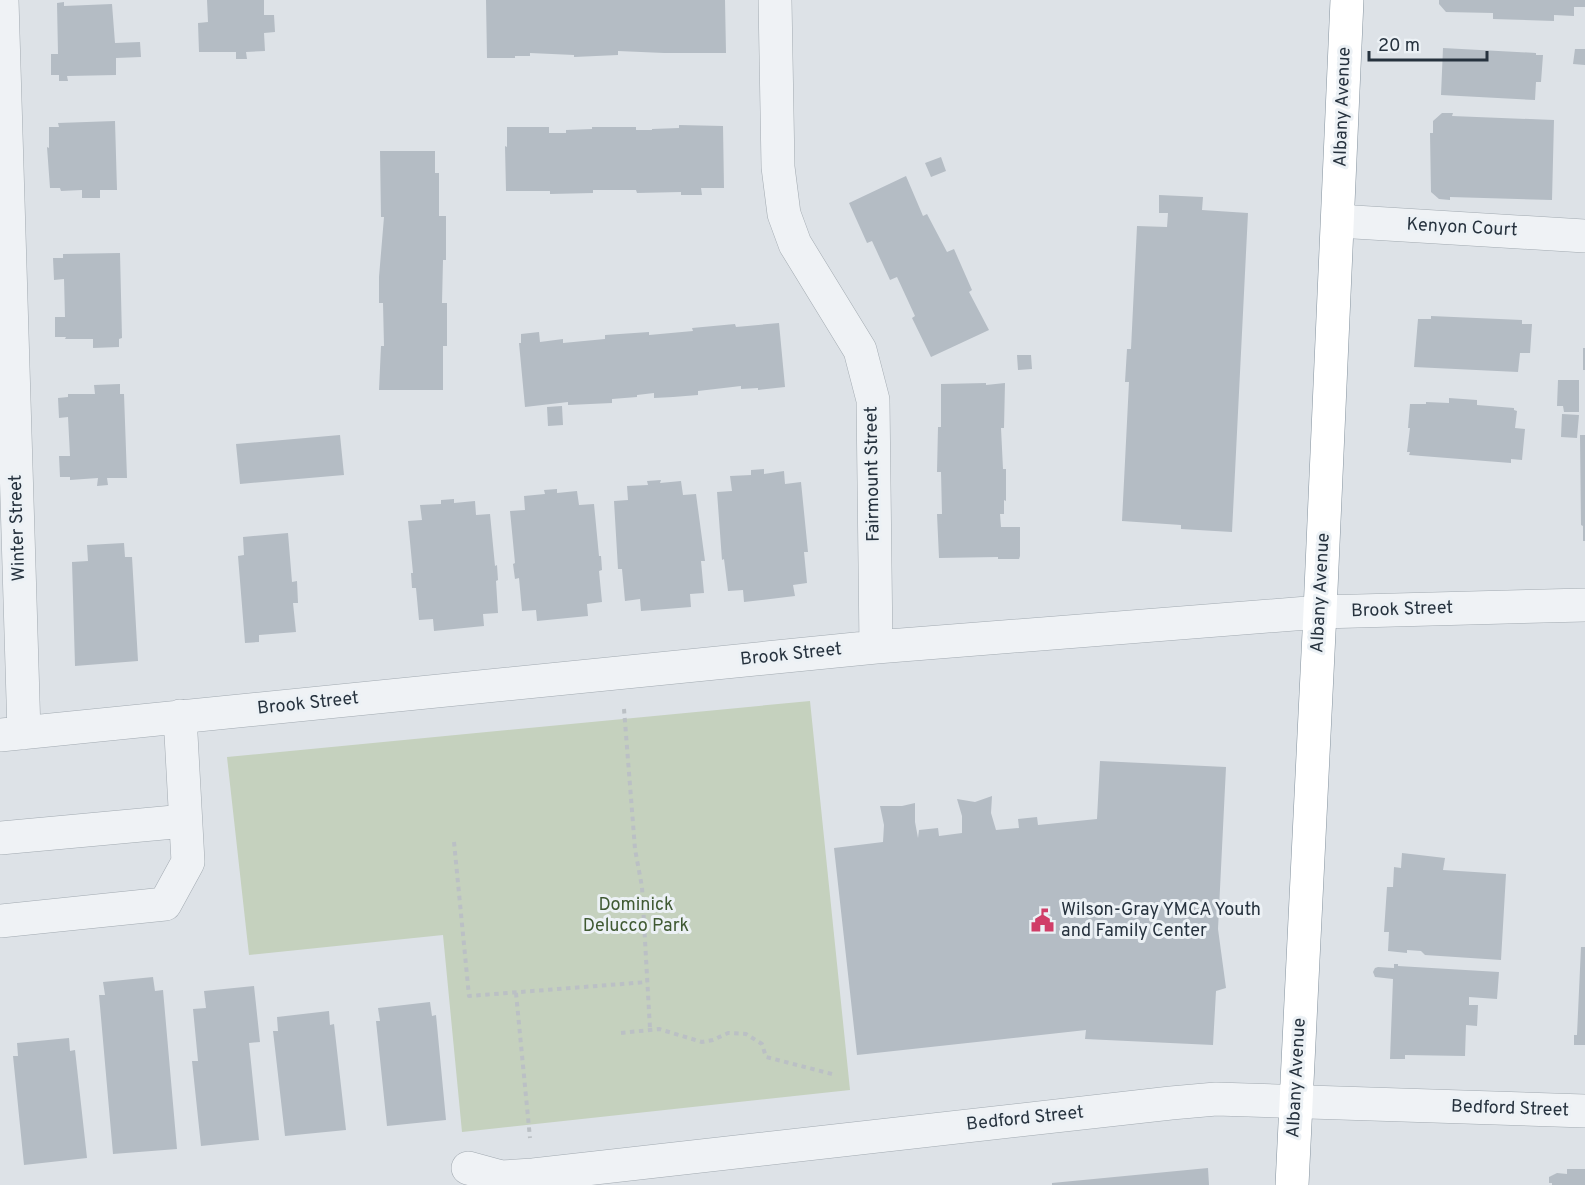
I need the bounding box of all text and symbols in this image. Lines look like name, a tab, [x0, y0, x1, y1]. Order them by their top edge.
scale bar	[1369, 24, 1488, 62]
text: 20 m	[1378, 35, 1420, 58]
street label: Albany Avenue	[1329, 46, 1357, 168]
street label: Kenyon Court	[1406, 214, 1518, 242]
street label: Fairmount Street	[860, 406, 886, 542]
street label: Winter Street	[5, 474, 31, 582]
street label: Albany Avenue	[1306, 532, 1336, 654]
street label: Brook Street	[1351, 597, 1453, 623]
street label: Brook Street	[739, 638, 843, 672]
street label: Brook Street	[256, 687, 360, 721]
park label: Dominick Delucco Park	[583, 894, 689, 938]
place label: Wilson-Gray YMCA Youth and Family Center	[1061, 899, 1261, 943]
public building icon: Wilson-Gray YMCA Youth and Family Center	[1030, 907, 1056, 933]
street label: Albany Avenue	[1282, 1017, 1312, 1139]
street label: Bedford Street	[1451, 1095, 1569, 1123]
street label: Bedford Street	[965, 1101, 1085, 1137]

